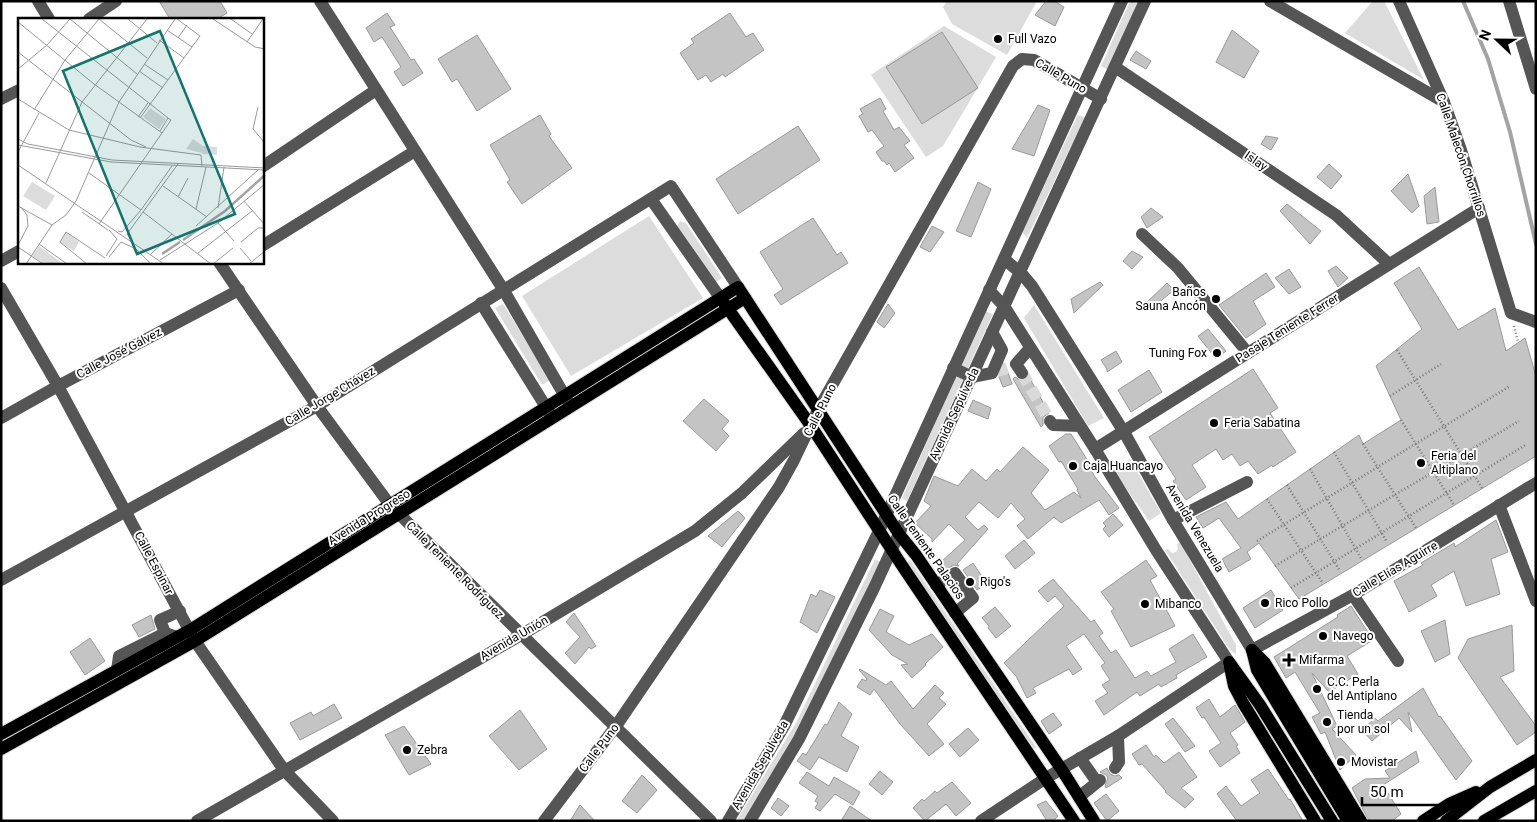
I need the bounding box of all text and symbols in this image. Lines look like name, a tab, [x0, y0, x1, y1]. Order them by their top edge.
north arrow	[1472, 15, 1522, 65]
inset map	[18, 18, 264, 264]
text: N	[1476, 28, 1494, 43]
place label: Full Vazo	[1008, 32, 1057, 46]
marker: Full Vazo	[992, 33, 1004, 45]
street label: Calle Puno	[1033, 56, 1089, 96]
street label: Calle Malecón Chorrillos	[1433, 91, 1489, 219]
street label: Islay	[1242, 148, 1270, 174]
place label: Baños Sauna Ancón	[1135, 285, 1206, 313]
street label: Pasaje Teniente Ferrer	[1233, 291, 1341, 365]
marker: Baños Sauna Ancón	[1210, 293, 1222, 305]
street label: Calle José Gálvez	[74, 325, 164, 381]
place label: Tuning Fox	[1149, 346, 1207, 360]
marker: Tuning Fox	[1211, 347, 1223, 359]
street label: Calle Jorge Chávez	[283, 364, 377, 428]
street label: Avenida Sepúlveda	[926, 365, 982, 463]
street label: Calle Puno	[801, 381, 839, 439]
place label: Feria Sabatina	[1224, 416, 1300, 430]
marker: Feria Sabatina	[1208, 417, 1220, 429]
place label: Feria del Altiplano	[1431, 449, 1478, 477]
marker: Feria del Altiplano	[1415, 457, 1427, 469]
place label: Caja Huancayo	[1083, 459, 1163, 473]
marker: Caja Huancayo	[1067, 460, 1079, 472]
street label: Avenida Venezuela	[1163, 481, 1227, 575]
street label: Avenida Progreso	[325, 486, 413, 548]
street label: Calle Teniente Palacios	[885, 492, 967, 602]
street label: Calle Teniente Rodríguez	[403, 518, 507, 622]
street label: Calle Espinar	[132, 529, 176, 597]
street label: Calle Elías Aguirre	[1350, 538, 1440, 600]
place label: Rigo's	[980, 575, 1011, 589]
marker: Rigo's	[964, 576, 976, 588]
place label: Rico Pollo	[1275, 596, 1329, 610]
place label: Mibanco	[1155, 597, 1202, 611]
marker: Rico Pollo	[1259, 597, 1271, 609]
marker: Mibanco	[1139, 598, 1151, 610]
street label: Avenida Unión	[477, 613, 551, 663]
place label: Navego	[1333, 629, 1374, 643]
marker: Navego	[1317, 630, 1329, 642]
place label: Mifarma	[1299, 653, 1344, 667]
marker: Mifarma	[1283, 654, 1295, 666]
place label: C.C. Perla del Antiplano	[1327, 675, 1397, 703]
marker: C.C. Perla del Antiplano	[1311, 683, 1323, 695]
place label: Tienda por un sol	[1337, 708, 1390, 736]
marker: Tienda por un sol	[1321, 716, 1333, 728]
street label: Avenida Sepúlveda	[729, 718, 791, 812]
street label: Calle Puno	[576, 721, 622, 775]
place label: Zebra	[417, 743, 448, 757]
marker: Zebra	[401, 744, 413, 756]
place label: Movistar	[1351, 755, 1398, 769]
marker: Movistar	[1335, 756, 1347, 768]
scale bar	[1362, 774, 1458, 806]
text: 50 m	[1370, 783, 1404, 801]

